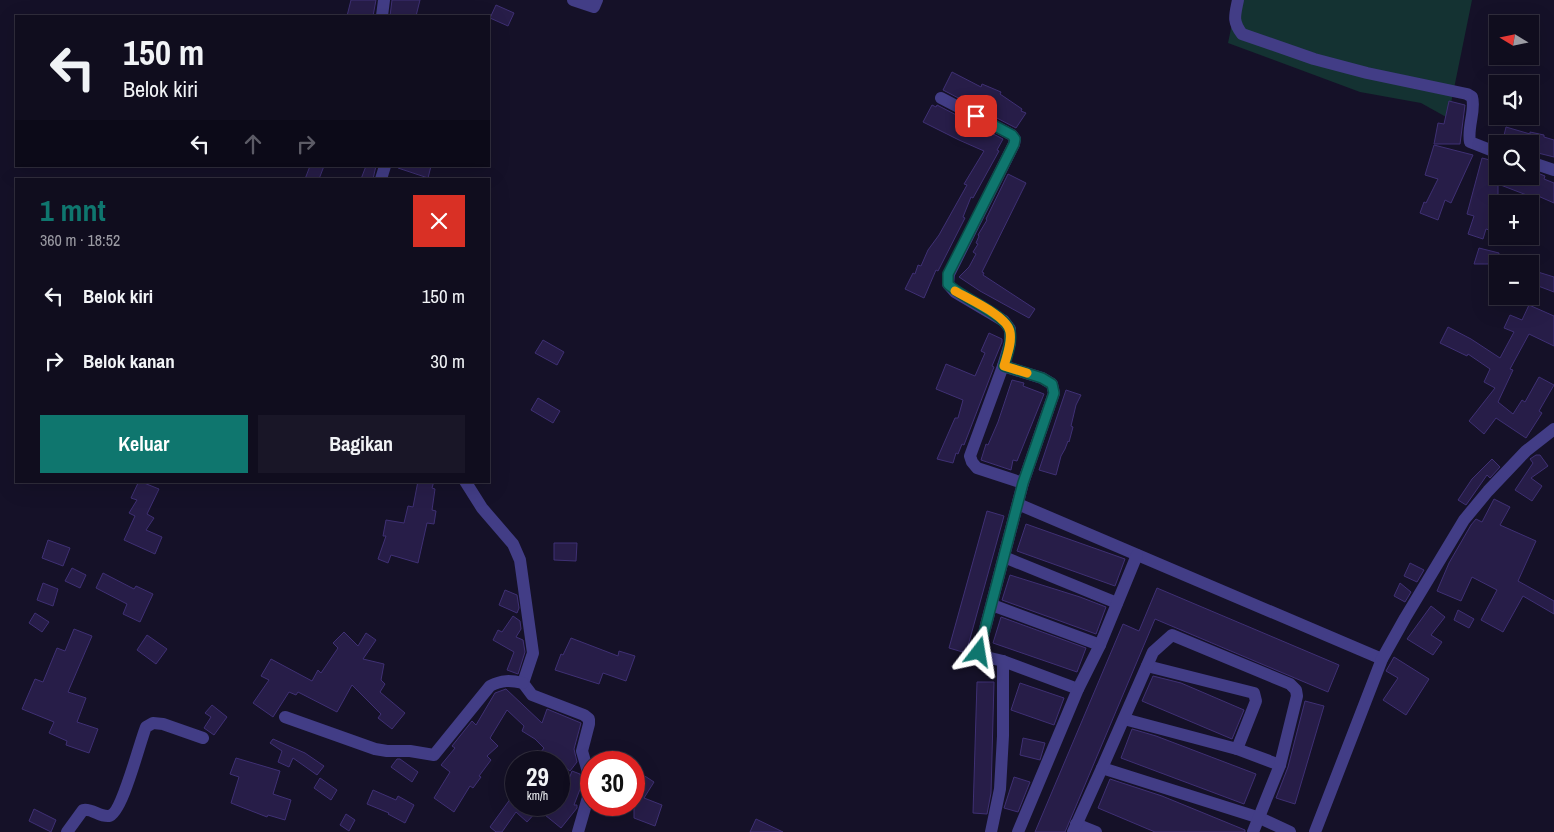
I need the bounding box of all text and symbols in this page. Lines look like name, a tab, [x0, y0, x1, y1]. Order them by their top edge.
north arrow	[1489, 15, 1539, 65]
map controls	[1489, 15, 1539, 305]
text: 150 m	[123, 29, 204, 76]
icon: left	[40, 35, 105, 100]
text: Belok kiri	[123, 74, 198, 104]
button: sound	[1489, 75, 1539, 125]
pin	[955, 95, 997, 137]
icon: arrive	[962, 102, 990, 130]
icon: left	[186, 130, 214, 158]
icon: ahead	[239, 130, 267, 158]
icon: right	[292, 130, 320, 158]
button: search	[1489, 135, 1539, 185]
text: 1 mnt	[40, 190, 106, 230]
button: close	[413, 195, 465, 247]
button: +	[1489, 195, 1539, 245]
text: 360 m · 18:52	[40, 229, 120, 251]
button: −	[1489, 255, 1539, 305]
icon: left	[40, 282, 68, 310]
text: Belok kiri	[83, 283, 153, 309]
text: 150 m	[422, 283, 465, 309]
icon: right	[40, 347, 68, 375]
text: Belok kanan	[83, 348, 175, 374]
text: 30 m	[430, 348, 465, 374]
button: Keluar	[40, 415, 248, 473]
button: Bagikan	[258, 415, 465, 473]
position arrow	[952, 625, 1004, 677]
speed limit sign: 30	[580, 751, 645, 816]
text: 29	[526, 760, 549, 794]
text: km/h	[527, 788, 548, 804]

